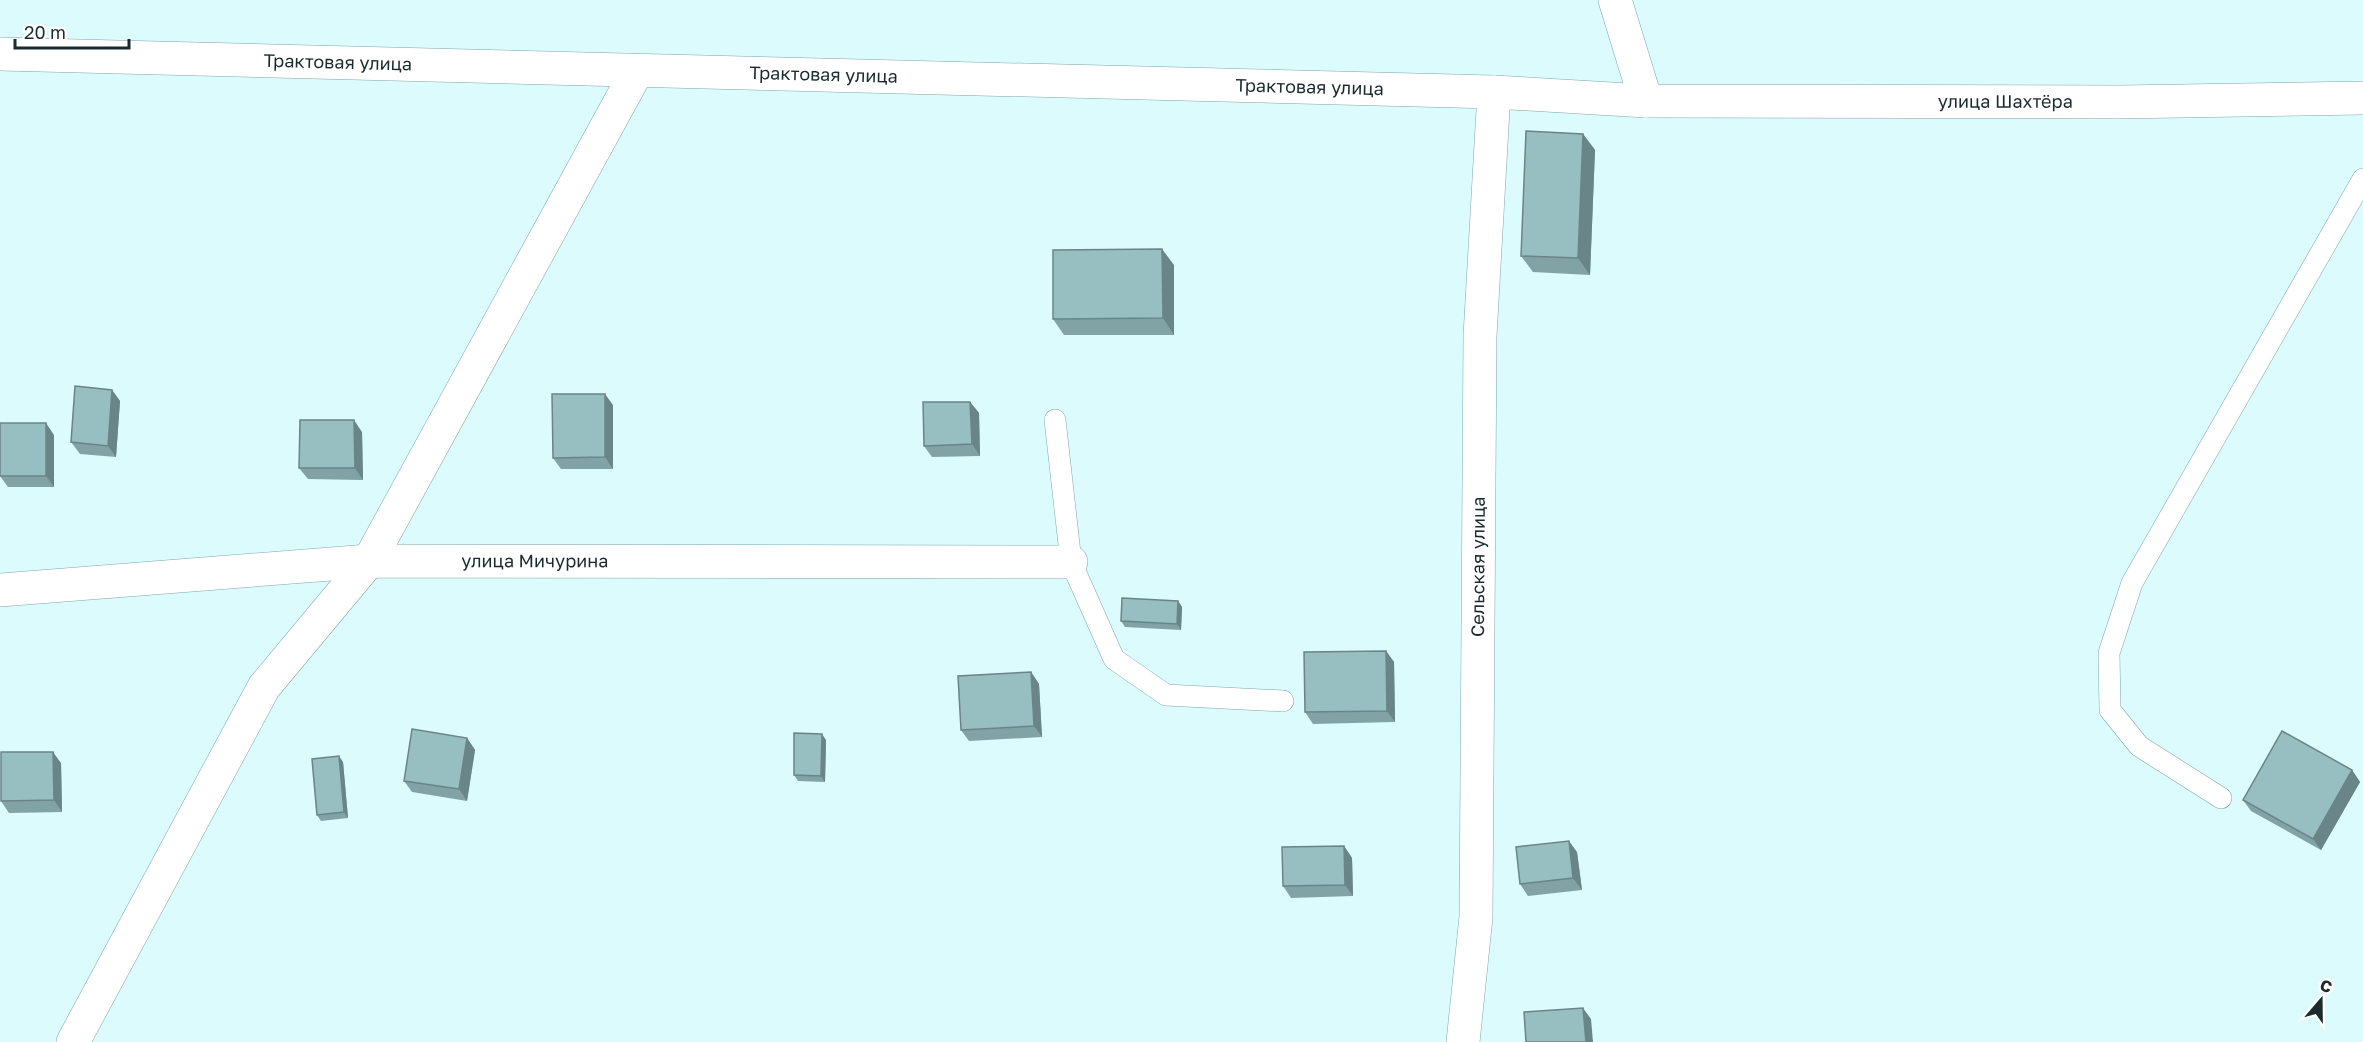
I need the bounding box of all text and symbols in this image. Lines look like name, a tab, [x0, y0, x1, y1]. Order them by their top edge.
scale bar	[15, 12, 129, 50]
text: 20 m	[24, 21, 66, 43]
street label: Трактовая улица	[263, 49, 412, 74]
street label: Трактовая улица	[749, 61, 898, 87]
street label: Трактовая улица	[1235, 73, 1384, 99]
street label: улица Шахтёра	[1938, 90, 2073, 112]
street label: Сельская улица	[1466, 496, 1489, 637]
street label: улица Мичурина	[461, 549, 608, 571]
north arrow	[2291, 970, 2351, 1030]
text: С	[2317, 975, 2335, 997]

